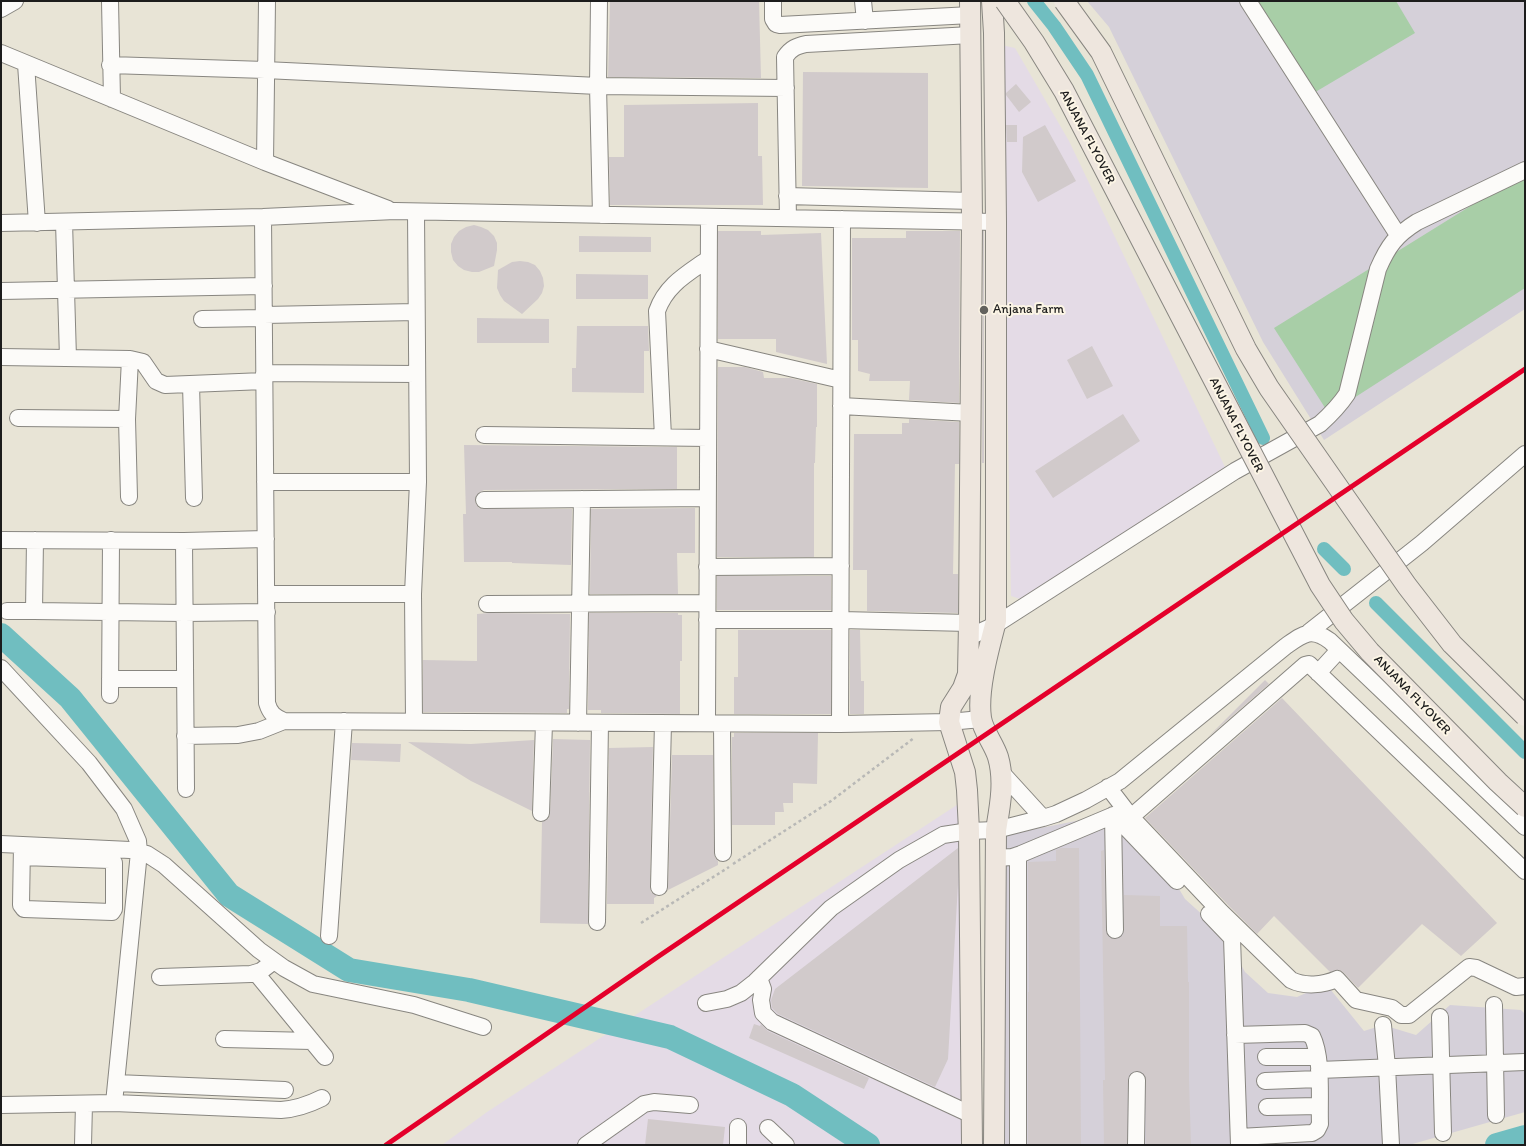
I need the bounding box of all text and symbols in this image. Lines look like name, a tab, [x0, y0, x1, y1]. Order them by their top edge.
street label: ANJANA FLYOVER	[1056, 87, 1118, 187]
place label: Anjana Farm	[993, 302, 1064, 318]
marker: Anjana Farm	[978, 304, 990, 316]
street label: ANJANA FLYOVER	[1205, 375, 1267, 475]
street label: ANJANA FLYOVER	[1370, 652, 1454, 738]

